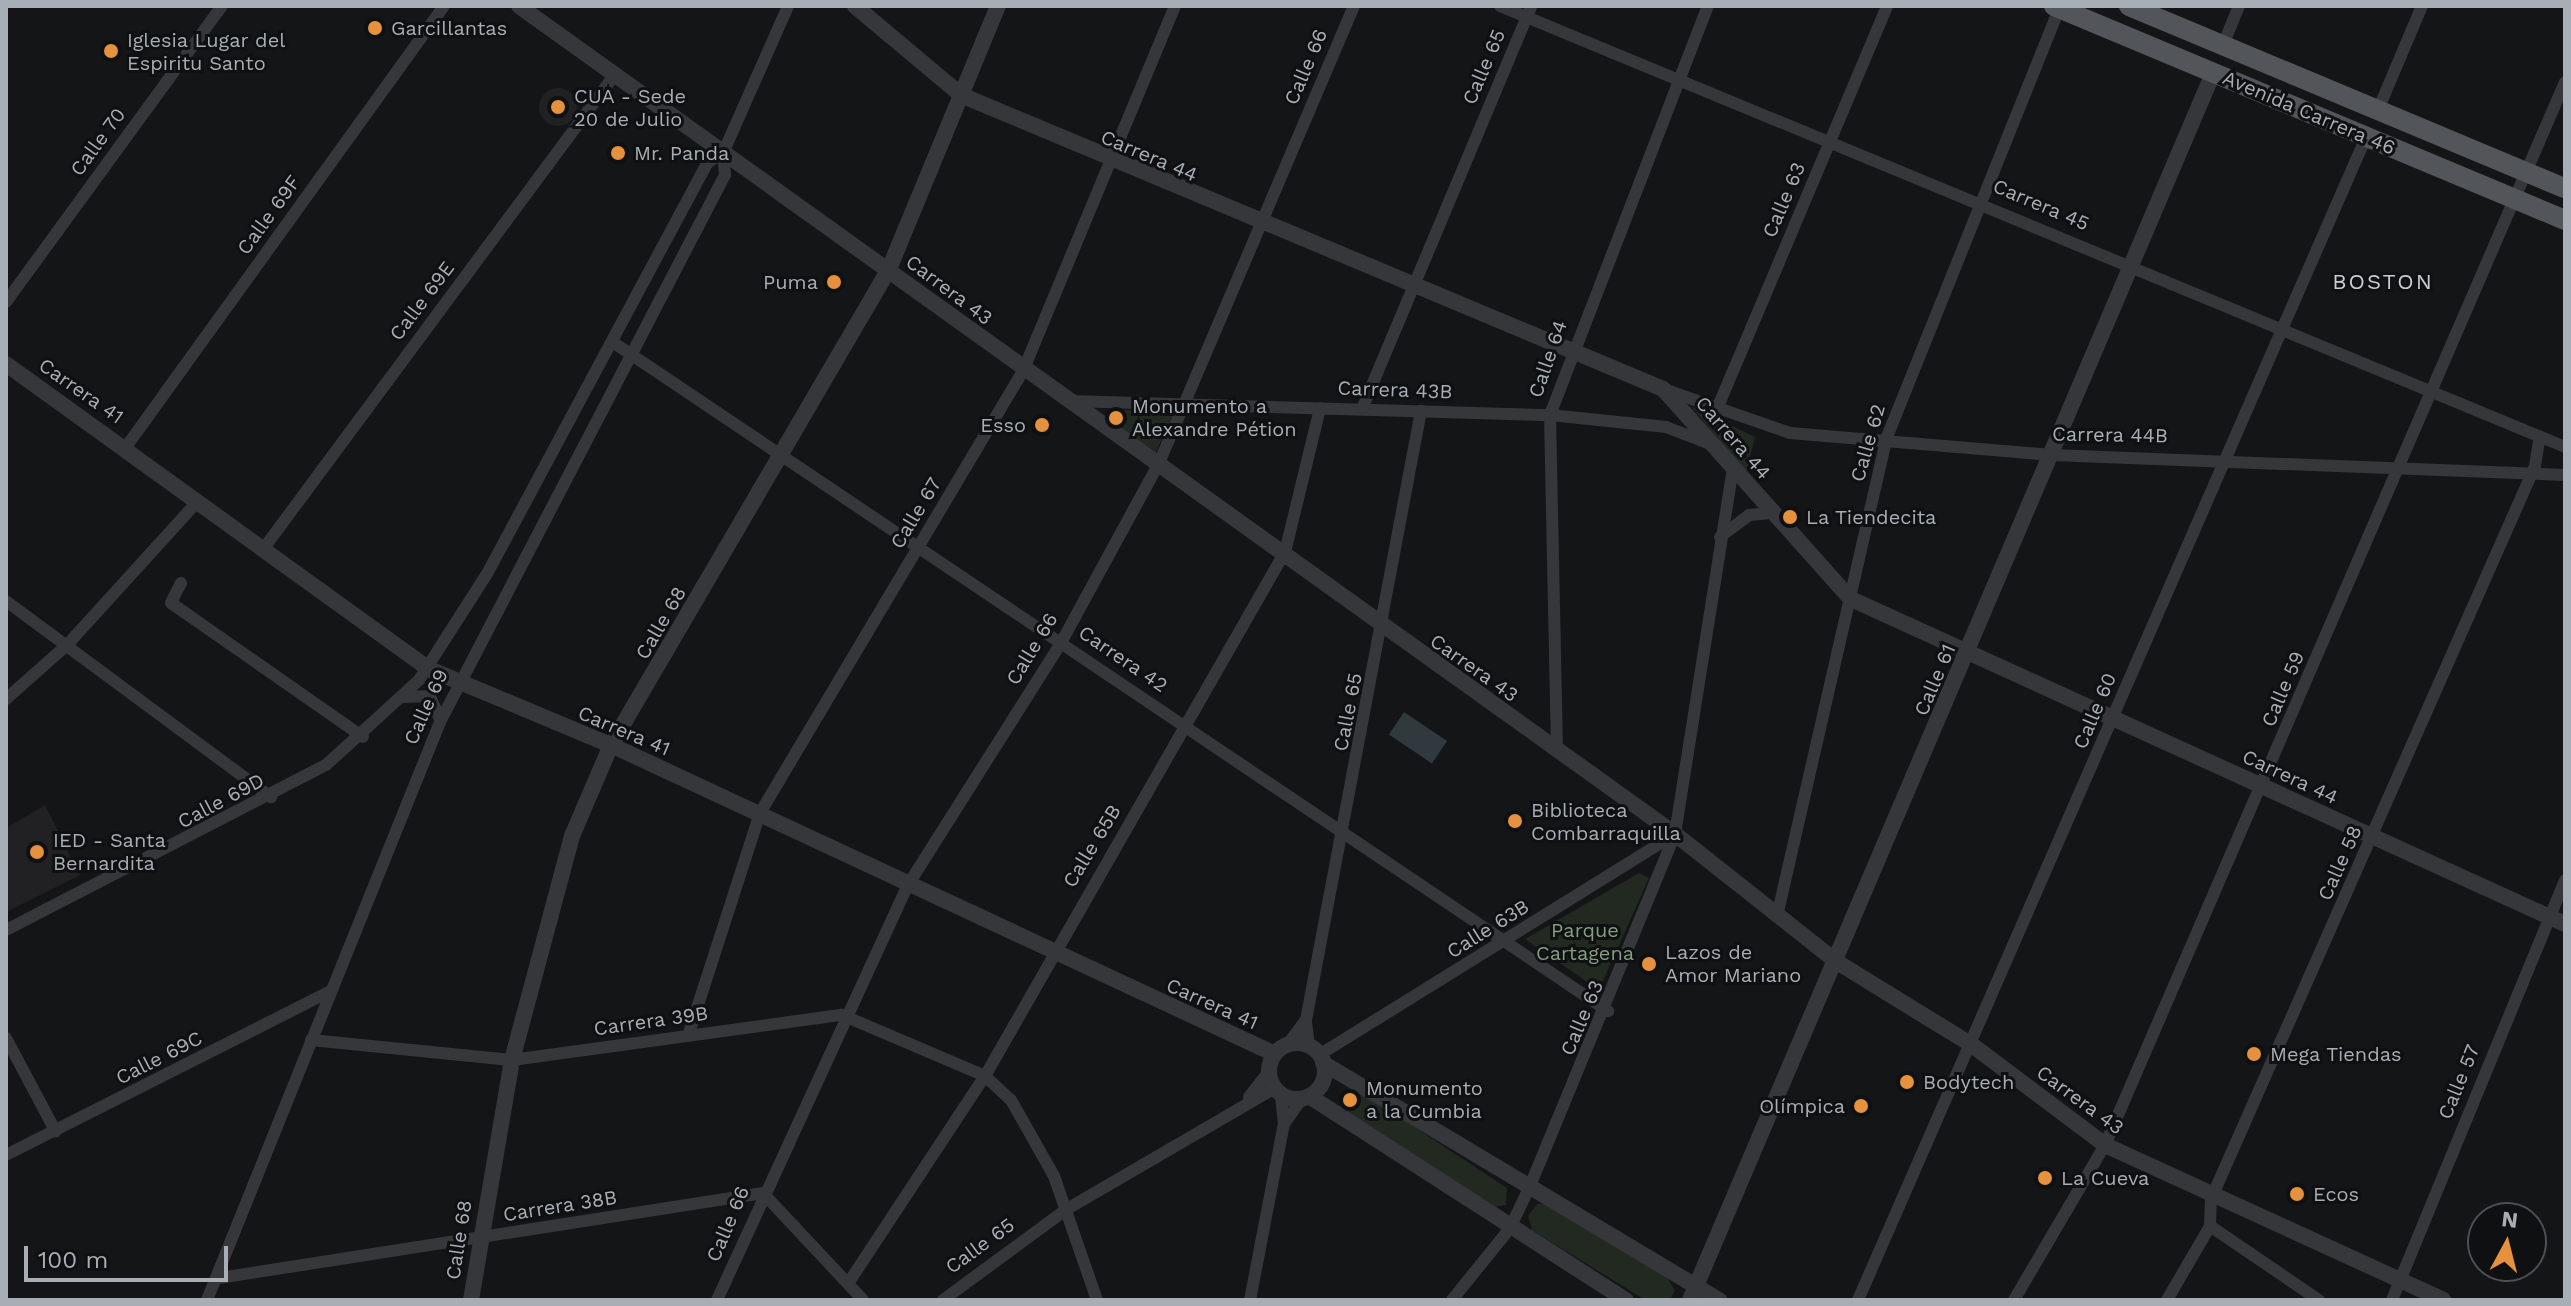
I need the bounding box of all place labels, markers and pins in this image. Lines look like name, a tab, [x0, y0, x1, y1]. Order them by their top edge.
place label: Garcillantas	[391, 16, 507, 40]
marker: Garcillantas	[366, 19, 384, 37]
place label: Iglesia Lugar del Espiritu Santo	[127, 28, 286, 75]
marker: Iglesia Lugar del Espiritu Santo	[102, 42, 120, 60]
place label: CUA - Sede 20 de Julio	[574, 84, 687, 131]
marker: CUA - Sede 20 de Julio	[549, 98, 567, 116]
place label: Mr. Panda	[634, 141, 729, 165]
marker: Mr. Panda	[609, 144, 627, 162]
place label: Puma	[763, 270, 818, 294]
marker: Puma	[825, 273, 843, 291]
place label: Monumento a Alexandre Pétion	[1132, 394, 1297, 441]
marker: Monumento a Alexandre Pétion	[1107, 409, 1125, 427]
place label: Esso	[980, 413, 1026, 437]
marker: Esso	[1033, 416, 1051, 434]
place label: La Tiendecita	[1806, 505, 1937, 529]
marker: La Tiendecita	[1781, 508, 1799, 526]
place label: Biblioteca Combarraquilla	[1531, 798, 1681, 845]
marker: Biblioteca Combarraquilla	[1506, 812, 1524, 830]
place label: IED - Santa Bernardita	[53, 828, 166, 875]
marker: IED - Santa Bernardita	[28, 843, 46, 861]
place label: Lazos de Amor Mariano	[1665, 940, 1802, 987]
marker: Lazos de Amor Mariano	[1640, 955, 1658, 973]
place label: Mega Tiendas	[2270, 1042, 2403, 1066]
marker: Mega Tiendas	[2245, 1045, 2263, 1063]
place label: Bodytech	[1923, 1070, 2014, 1094]
marker: Bodytech	[1898, 1073, 1916, 1091]
place label: Monumento a la Cumbia	[1366, 1076, 1483, 1123]
marker: Monumento a la Cumbia	[1341, 1091, 1359, 1109]
place label: Olímpica	[1759, 1094, 1845, 1118]
marker: Olímpica	[1852, 1097, 1870, 1115]
place label: La Cueva	[2061, 1166, 2150, 1190]
marker: La Cueva	[2036, 1169, 2054, 1187]
place label: Ecos	[2313, 1182, 2359, 1206]
marker: Ecos	[2288, 1185, 2306, 1203]

